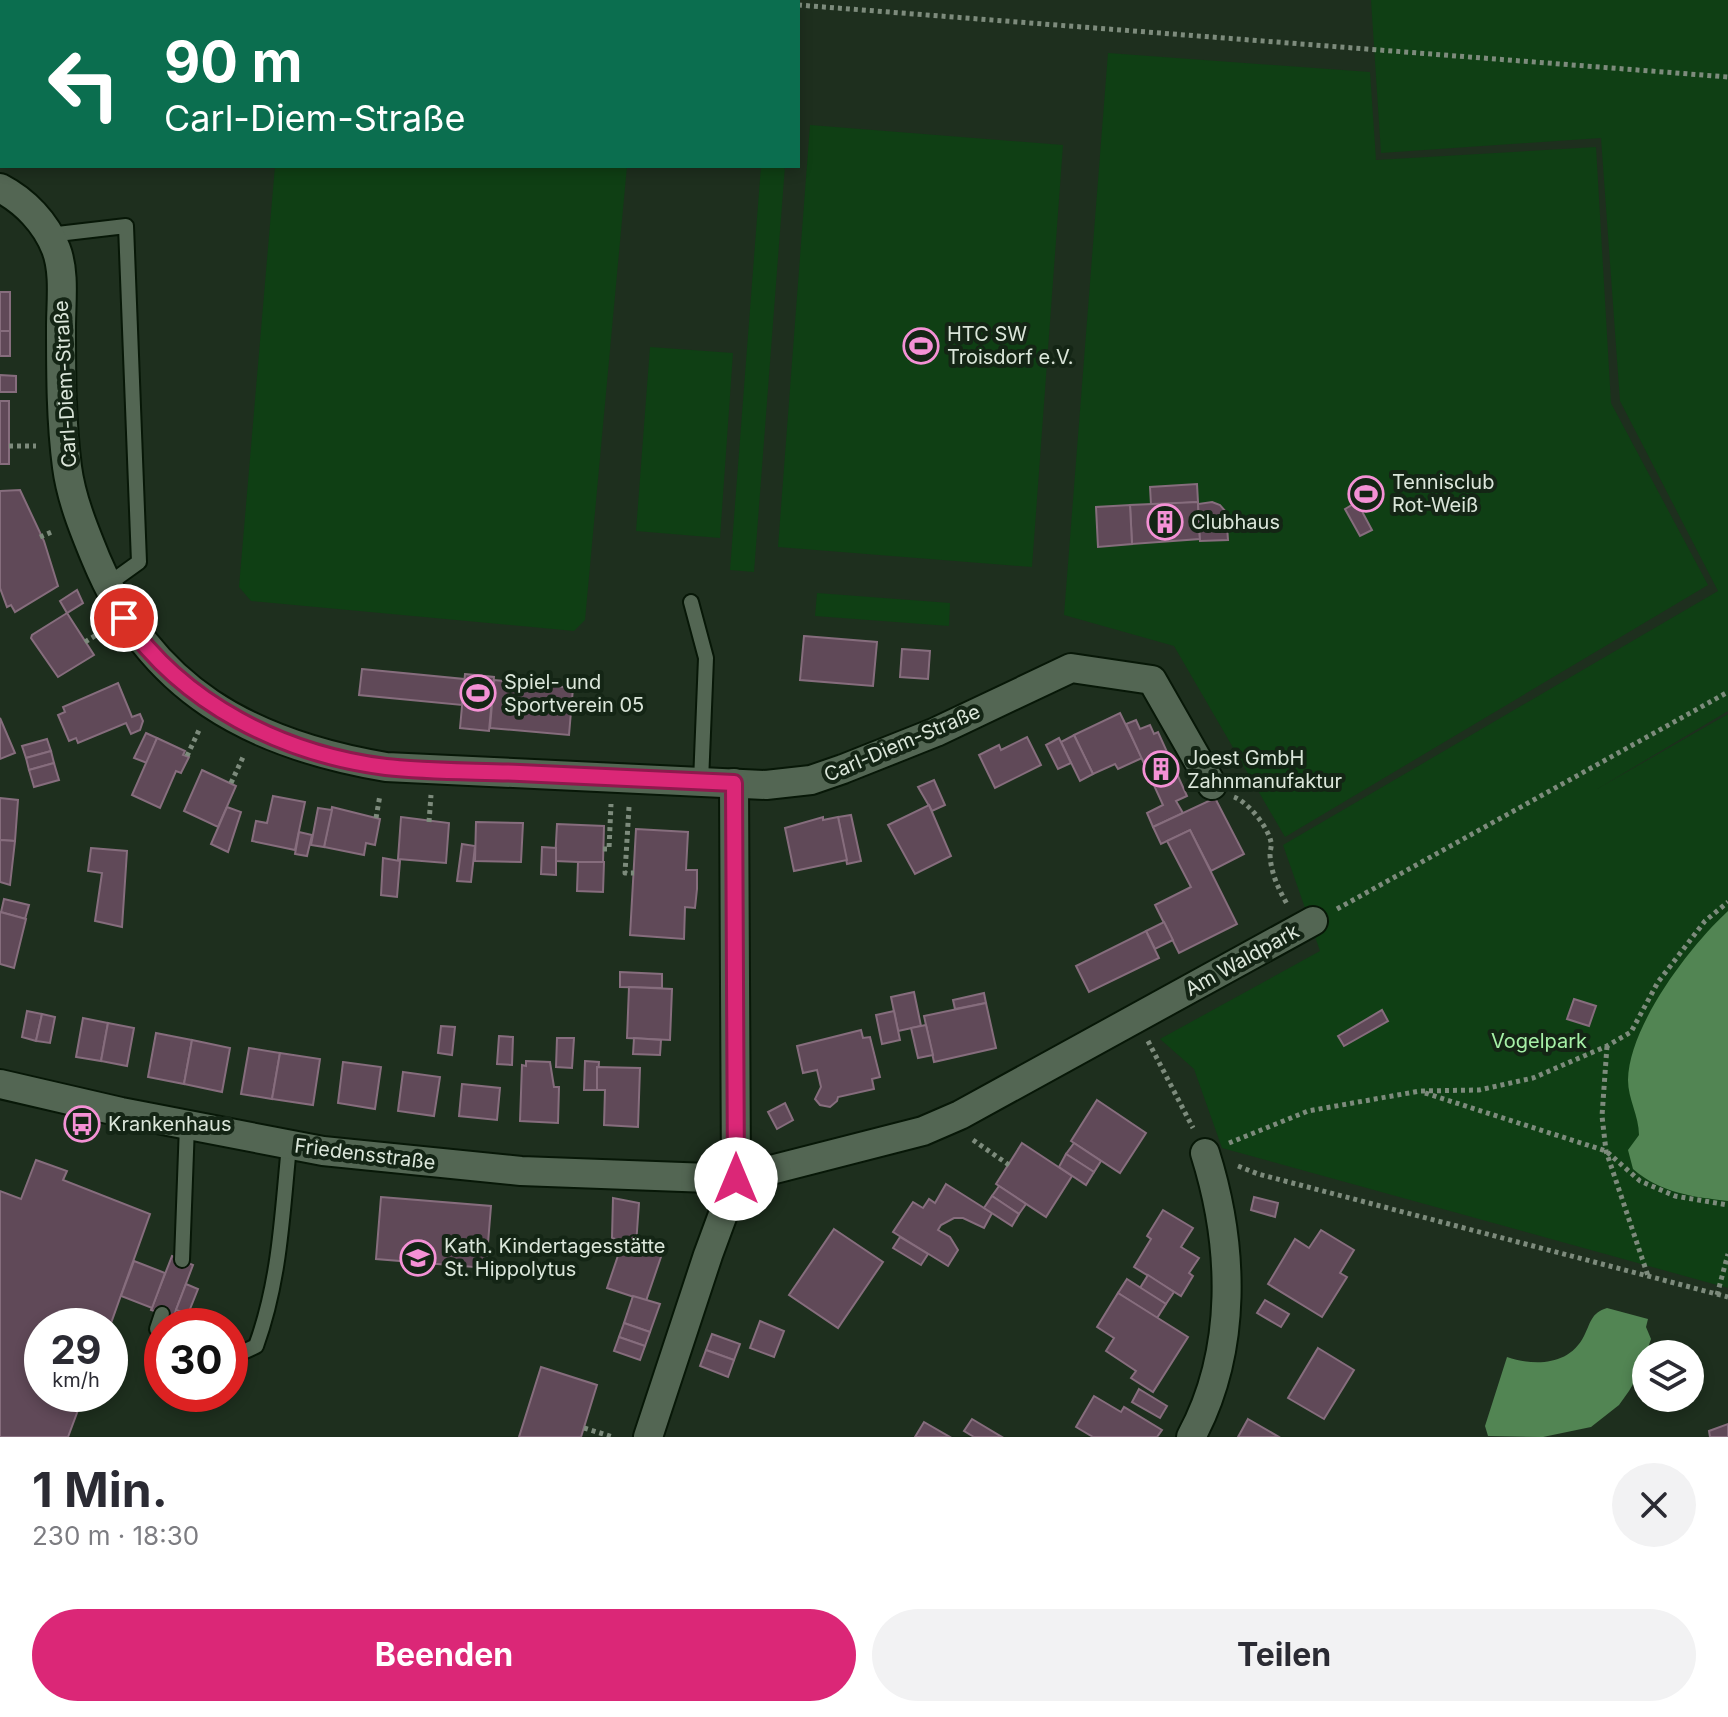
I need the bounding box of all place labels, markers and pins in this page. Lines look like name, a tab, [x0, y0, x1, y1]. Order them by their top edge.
place label: HTC SW Troisdorf e.V.	[947, 322, 1074, 369]
sports icon: HTC SW Troisdorf e.V.	[902, 327, 940, 365]
place label: Tennisclub Rot-Weiß	[1392, 470, 1494, 517]
sports icon: Tennisclub Rot-Weiß	[1347, 475, 1385, 513]
building icon: Clubhaus	[1146, 503, 1184, 541]
place label: Clubhaus	[1191, 510, 1280, 534]
pin	[90, 584, 158, 652]
place label: Spiel- und Sportverein 05	[504, 670, 644, 717]
sports icon: Spiel- und Sportverein 05	[459, 674, 497, 712]
place label: Joest GmbH Zahnmanufaktur	[1187, 746, 1343, 793]
building icon: Joest GmbH Zahnmanufaktur	[1142, 750, 1180, 788]
bus stop icon: Krankenhaus	[63, 1105, 101, 1143]
place label: Krankenhaus	[108, 1112, 231, 1136]
place label: Kath. Kindertagesstätte St. Hippolytus	[444, 1234, 665, 1281]
school or university icon: Kath. Kindertagesstätte St. Hippolytus	[399, 1239, 437, 1277]

